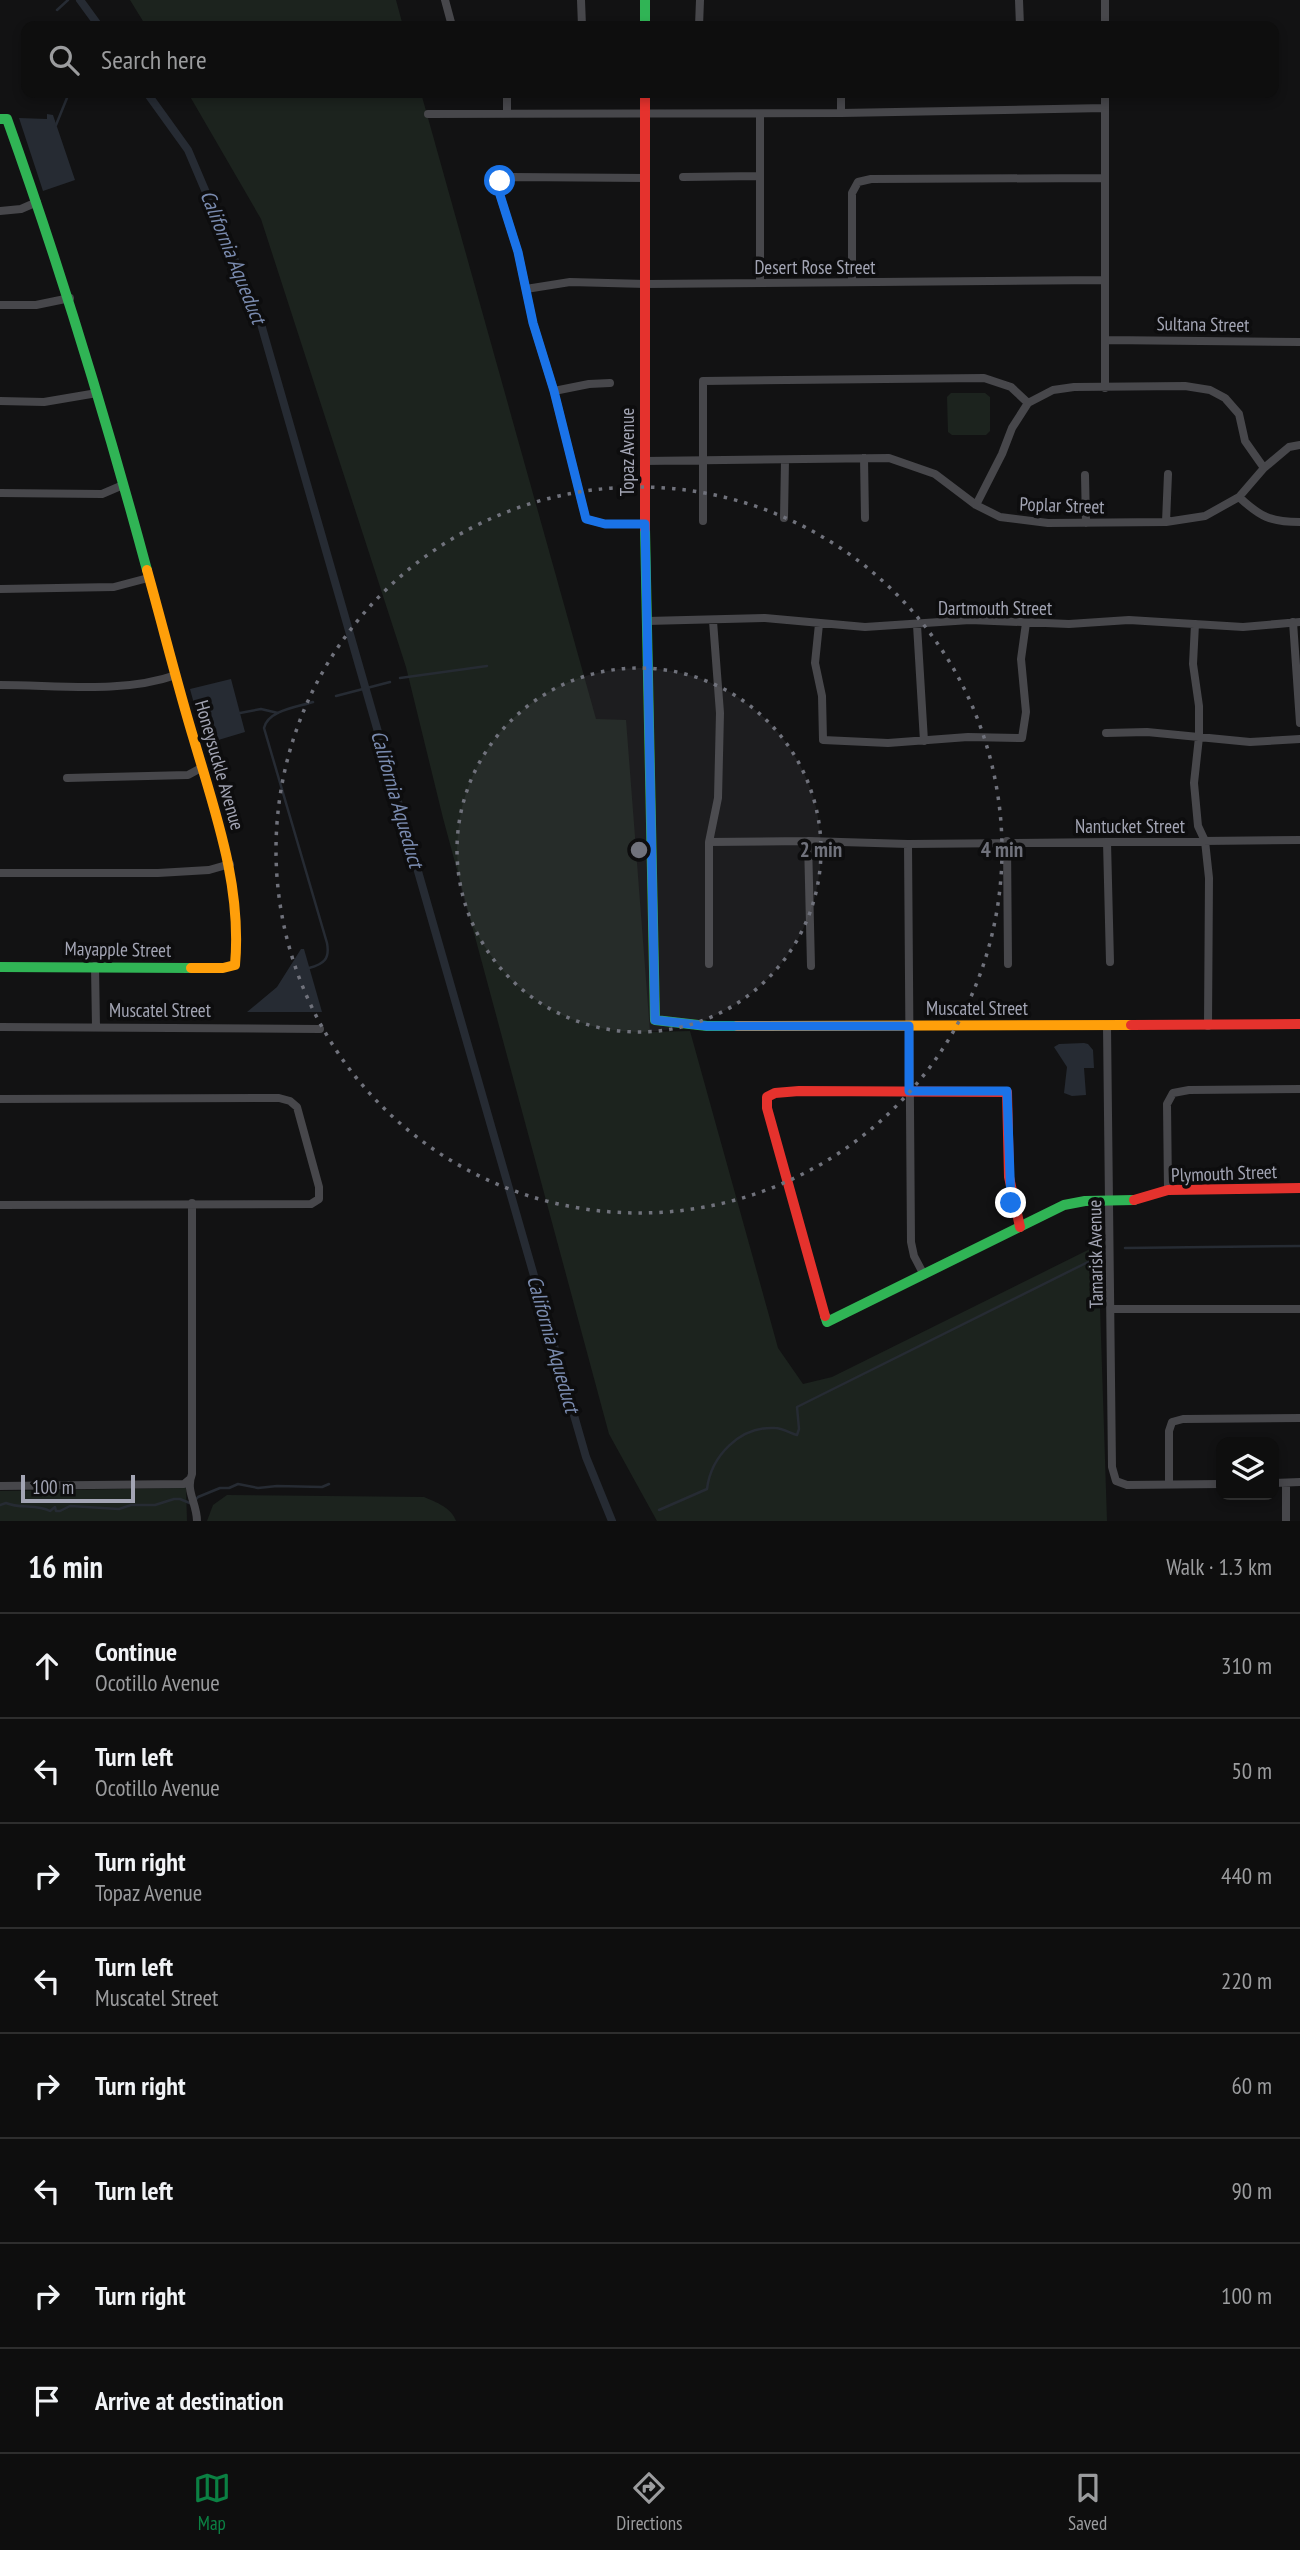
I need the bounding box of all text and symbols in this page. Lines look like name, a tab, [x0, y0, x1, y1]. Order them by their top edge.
search box	[21, 21, 1279, 98]
icon: search	[45, 41, 83, 79]
text: Search here	[101, 43, 207, 76]
route start	[484, 165, 515, 196]
water label: California Aqueduct	[194, 186, 273, 329]
street label: Desert Rose Street	[754, 255, 876, 279]
street label: Sultana Street	[1156, 311, 1250, 337]
street label: Topaz Avenue	[615, 408, 639, 496]
street label: Poplar Street	[1019, 492, 1106, 519]
street label: Dartmouth Street	[938, 596, 1053, 620]
street label: Honeysuckle Avenue	[190, 697, 250, 833]
water label: California Aqueduct	[365, 727, 431, 873]
street label: Nantucket Street	[1075, 814, 1186, 838]
text: 2 min	[800, 836, 842, 863]
text: 4 min	[981, 836, 1023, 863]
centre of rings	[627, 838, 651, 862]
street label: Mayapple Street	[64, 936, 172, 962]
street label: Muscatel Street	[926, 996, 1029, 1020]
street label: Muscatel Street	[109, 998, 212, 1022]
street label: Plymouth Street	[1171, 1159, 1278, 1187]
route end	[995, 1187, 1026, 1218]
street label: Tamarisk Avenue	[1082, 1199, 1108, 1309]
water label: California Aqueduct	[521, 1272, 587, 1418]
map controls	[1216, 1437, 1279, 1500]
button: layers	[1216, 1437, 1279, 1500]
scale bar	[21, 1472, 135, 1504]
text: 100 m	[32, 1475, 74, 1499]
text: 16 min	[28, 1547, 103, 1586]
text: Walk · 1.3 km	[1166, 1552, 1272, 1581]
text: Continue	[95, 1635, 177, 1668]
icon: ahead	[28, 1647, 66, 1685]
text: 310 m	[1221, 1651, 1272, 1680]
text: Ocotillo Avenue	[95, 1668, 220, 1697]
text: Turn left	[95, 1740, 173, 1773]
icon: left	[28, 1752, 66, 1790]
text: 50 m	[1231, 1756, 1272, 1785]
text: Ocotillo Avenue	[95, 1773, 220, 1802]
text: Turn right	[95, 1845, 186, 1878]
icon: right	[28, 1857, 66, 1895]
text: 440 m	[1221, 1861, 1272, 1890]
text: Topaz Avenue	[95, 1878, 202, 1907]
text: Turn left	[95, 1950, 173, 1983]
icon: left	[28, 1962, 66, 2000]
text: 220 m	[1221, 1966, 1272, 1995]
text: Muscatel Street	[95, 1983, 218, 2012]
icon: right	[28, 2067, 66, 2105]
text: Turn right	[95, 2069, 186, 2102]
text: 60 m	[1231, 2071, 1272, 2100]
icon: left	[28, 2172, 66, 2210]
text: Turn left	[95, 2174, 173, 2207]
text: 90 m	[1231, 2176, 1272, 2205]
icon: right	[28, 2277, 66, 2315]
text: Turn right	[95, 2279, 186, 2312]
text: 100 m	[1221, 2281, 1272, 2310]
icon: arrive	[28, 2382, 66, 2420]
text: Arrive at destination	[95, 2384, 284, 2417]
tab: Map	[193, 2469, 231, 2535]
tab: Directions	[616, 2469, 682, 2535]
tab: Saved	[1068, 2469, 1107, 2535]

